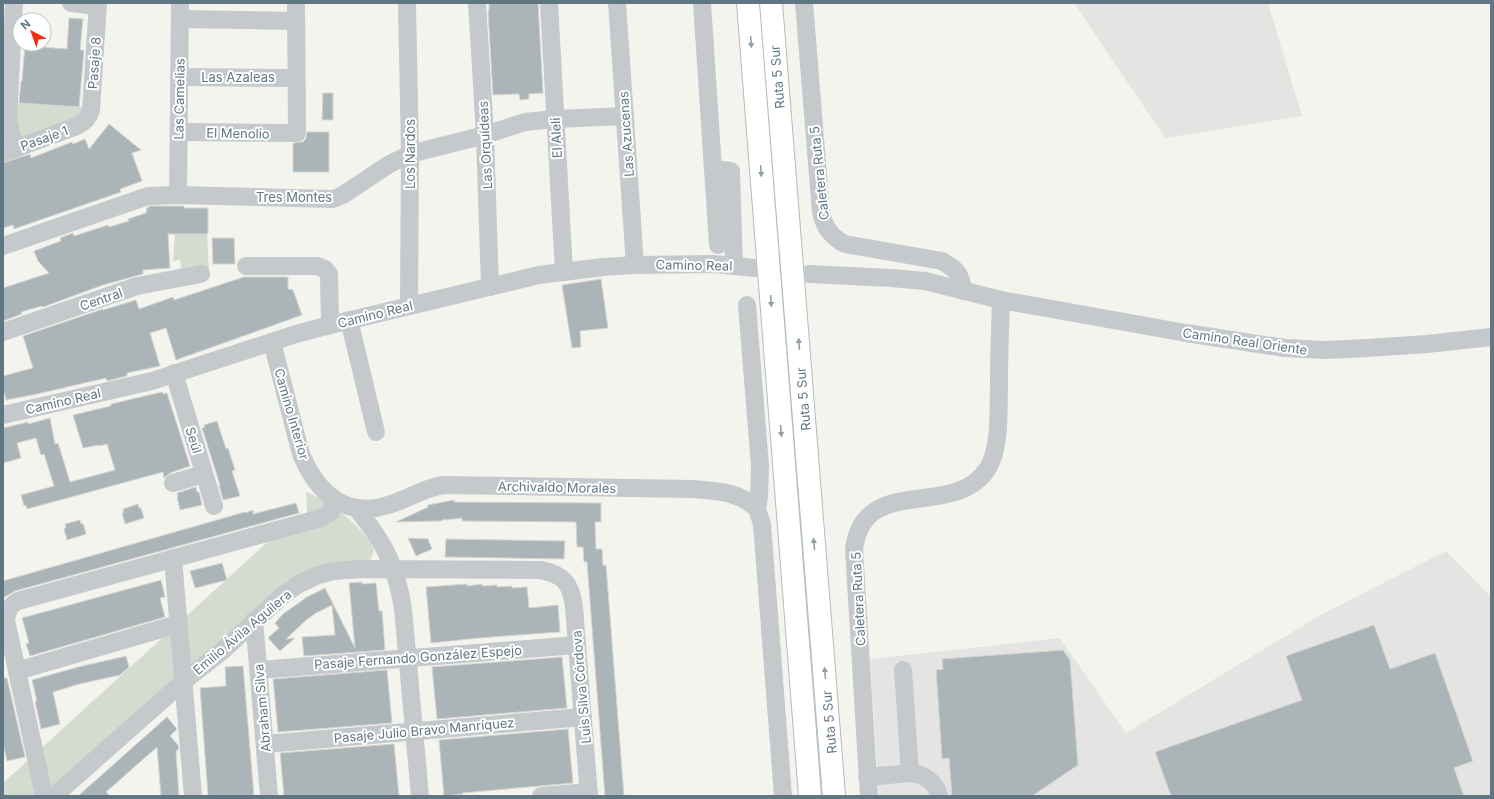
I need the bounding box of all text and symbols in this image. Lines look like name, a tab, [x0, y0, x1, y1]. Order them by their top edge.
north arrow	[12, 12, 52, 52]
text: N	[18, 16, 33, 32]
street label: Pasaje 8	[84, 36, 104, 90]
one-way arrow	[747, 36, 754, 48]
street label: Ruta 5 Sur	[766, 44, 788, 109]
street label: Las Camelias	[170, 58, 188, 140]
street label: Las Azaleas	[201, 69, 275, 85]
street label: Las Azucenas	[615, 90, 637, 177]
street label: Las Orquídeas	[475, 100, 495, 190]
street label: El Aleli	[547, 117, 565, 159]
street label: Los Nardos	[402, 119, 418, 189]
street label: Pasaje 1	[18, 122, 70, 154]
street label: El Menolio	[206, 124, 270, 142]
street label: Caletera Ruta 5	[806, 125, 832, 221]
one-way arrow	[758, 165, 765, 178]
street label: Tres Montes	[256, 189, 332, 205]
street label: Camino Real	[655, 256, 733, 274]
street label: Central	[77, 284, 125, 314]
one-way arrow	[768, 295, 775, 307]
street label: Camino Real	[336, 297, 414, 331]
street label: Camino Real Oriente	[1182, 324, 1308, 358]
one-way arrow	[795, 338, 802, 350]
street label: Camino Interior	[271, 366, 313, 462]
street label: Ruta 5 Sur	[792, 366, 814, 431]
street label: Camino Real	[24, 385, 102, 417]
street label: Seúl	[182, 425, 206, 455]
one-way arrow	[778, 425, 785, 437]
street label: Archivaldo Morales	[498, 478, 616, 496]
one-way arrow	[811, 538, 818, 550]
street label: Caletera Ruta 5	[848, 551, 868, 647]
street label: Emilio Ávila Aguilera	[190, 586, 294, 678]
street label: Luis Silva Córdova	[568, 630, 594, 744]
street label: Pasaje Fernando González Espejo	[314, 642, 523, 672]
street label: Abraham Silva	[250, 663, 274, 753]
one-way arrow	[821, 667, 828, 679]
street label: Ruta 5 Sur	[818, 689, 840, 754]
street label: Pasaje Julio Bravo Manríquez	[333, 714, 515, 746]

